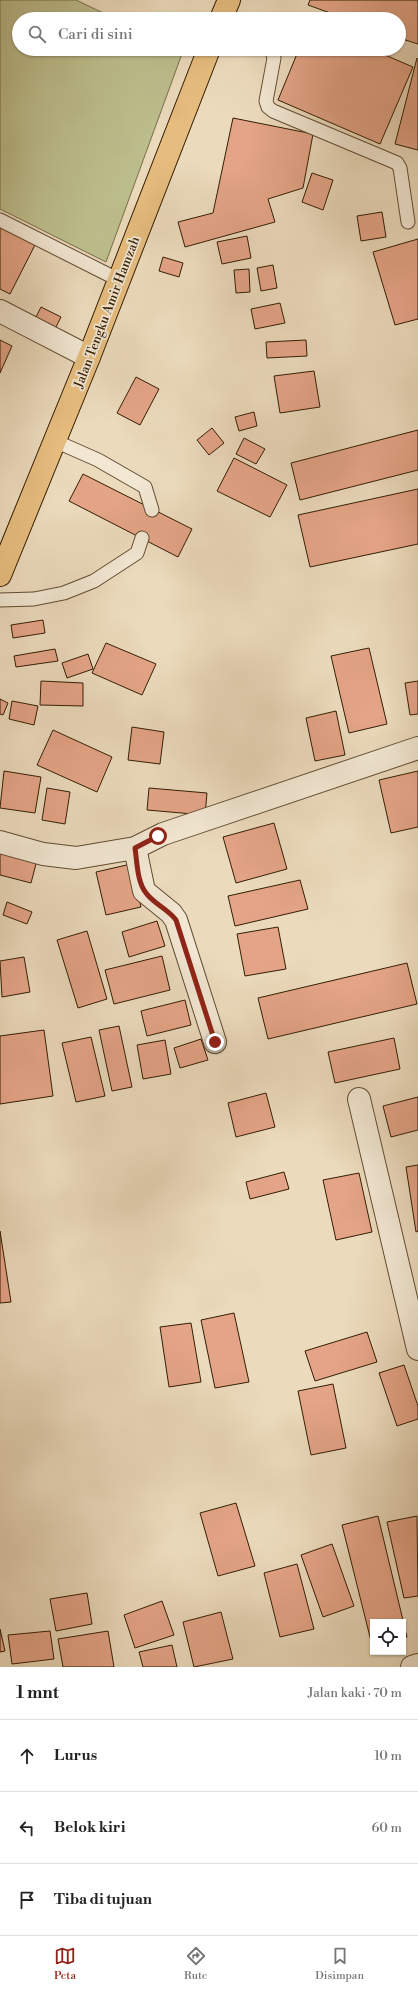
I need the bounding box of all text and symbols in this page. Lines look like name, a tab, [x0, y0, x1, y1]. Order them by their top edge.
search box	[12, 12, 406, 56]
icon: search	[26, 23, 48, 45]
text: Cari di sini	[58, 25, 133, 44]
street label: Jalan Tengku Amir Hamzah	[70, 234, 143, 391]
route start	[149, 827, 167, 845]
route end	[206, 1033, 224, 1051]
map controls	[370, 1619, 406, 1655]
button: locate	[370, 1619, 406, 1655]
text: 1 mnt	[16, 1682, 59, 1704]
text: Jalan kaki · 70 m	[308, 1685, 402, 1701]
icon: ahead	[16, 1745, 38, 1767]
text: Lurus	[54, 1746, 97, 1765]
text: 10 m	[374, 1748, 402, 1764]
icon: left	[16, 1817, 38, 1839]
text: Belok kiri	[54, 1818, 125, 1837]
text: 60 m	[371, 1820, 402, 1836]
icon: arrive	[16, 1889, 38, 1911]
text: Tiba di tujuan	[54, 1890, 152, 1909]
tab: Peta	[54, 1945, 76, 1983]
tab: Rute	[184, 1945, 207, 1983]
tab: Disimpan	[315, 1945, 364, 1983]

